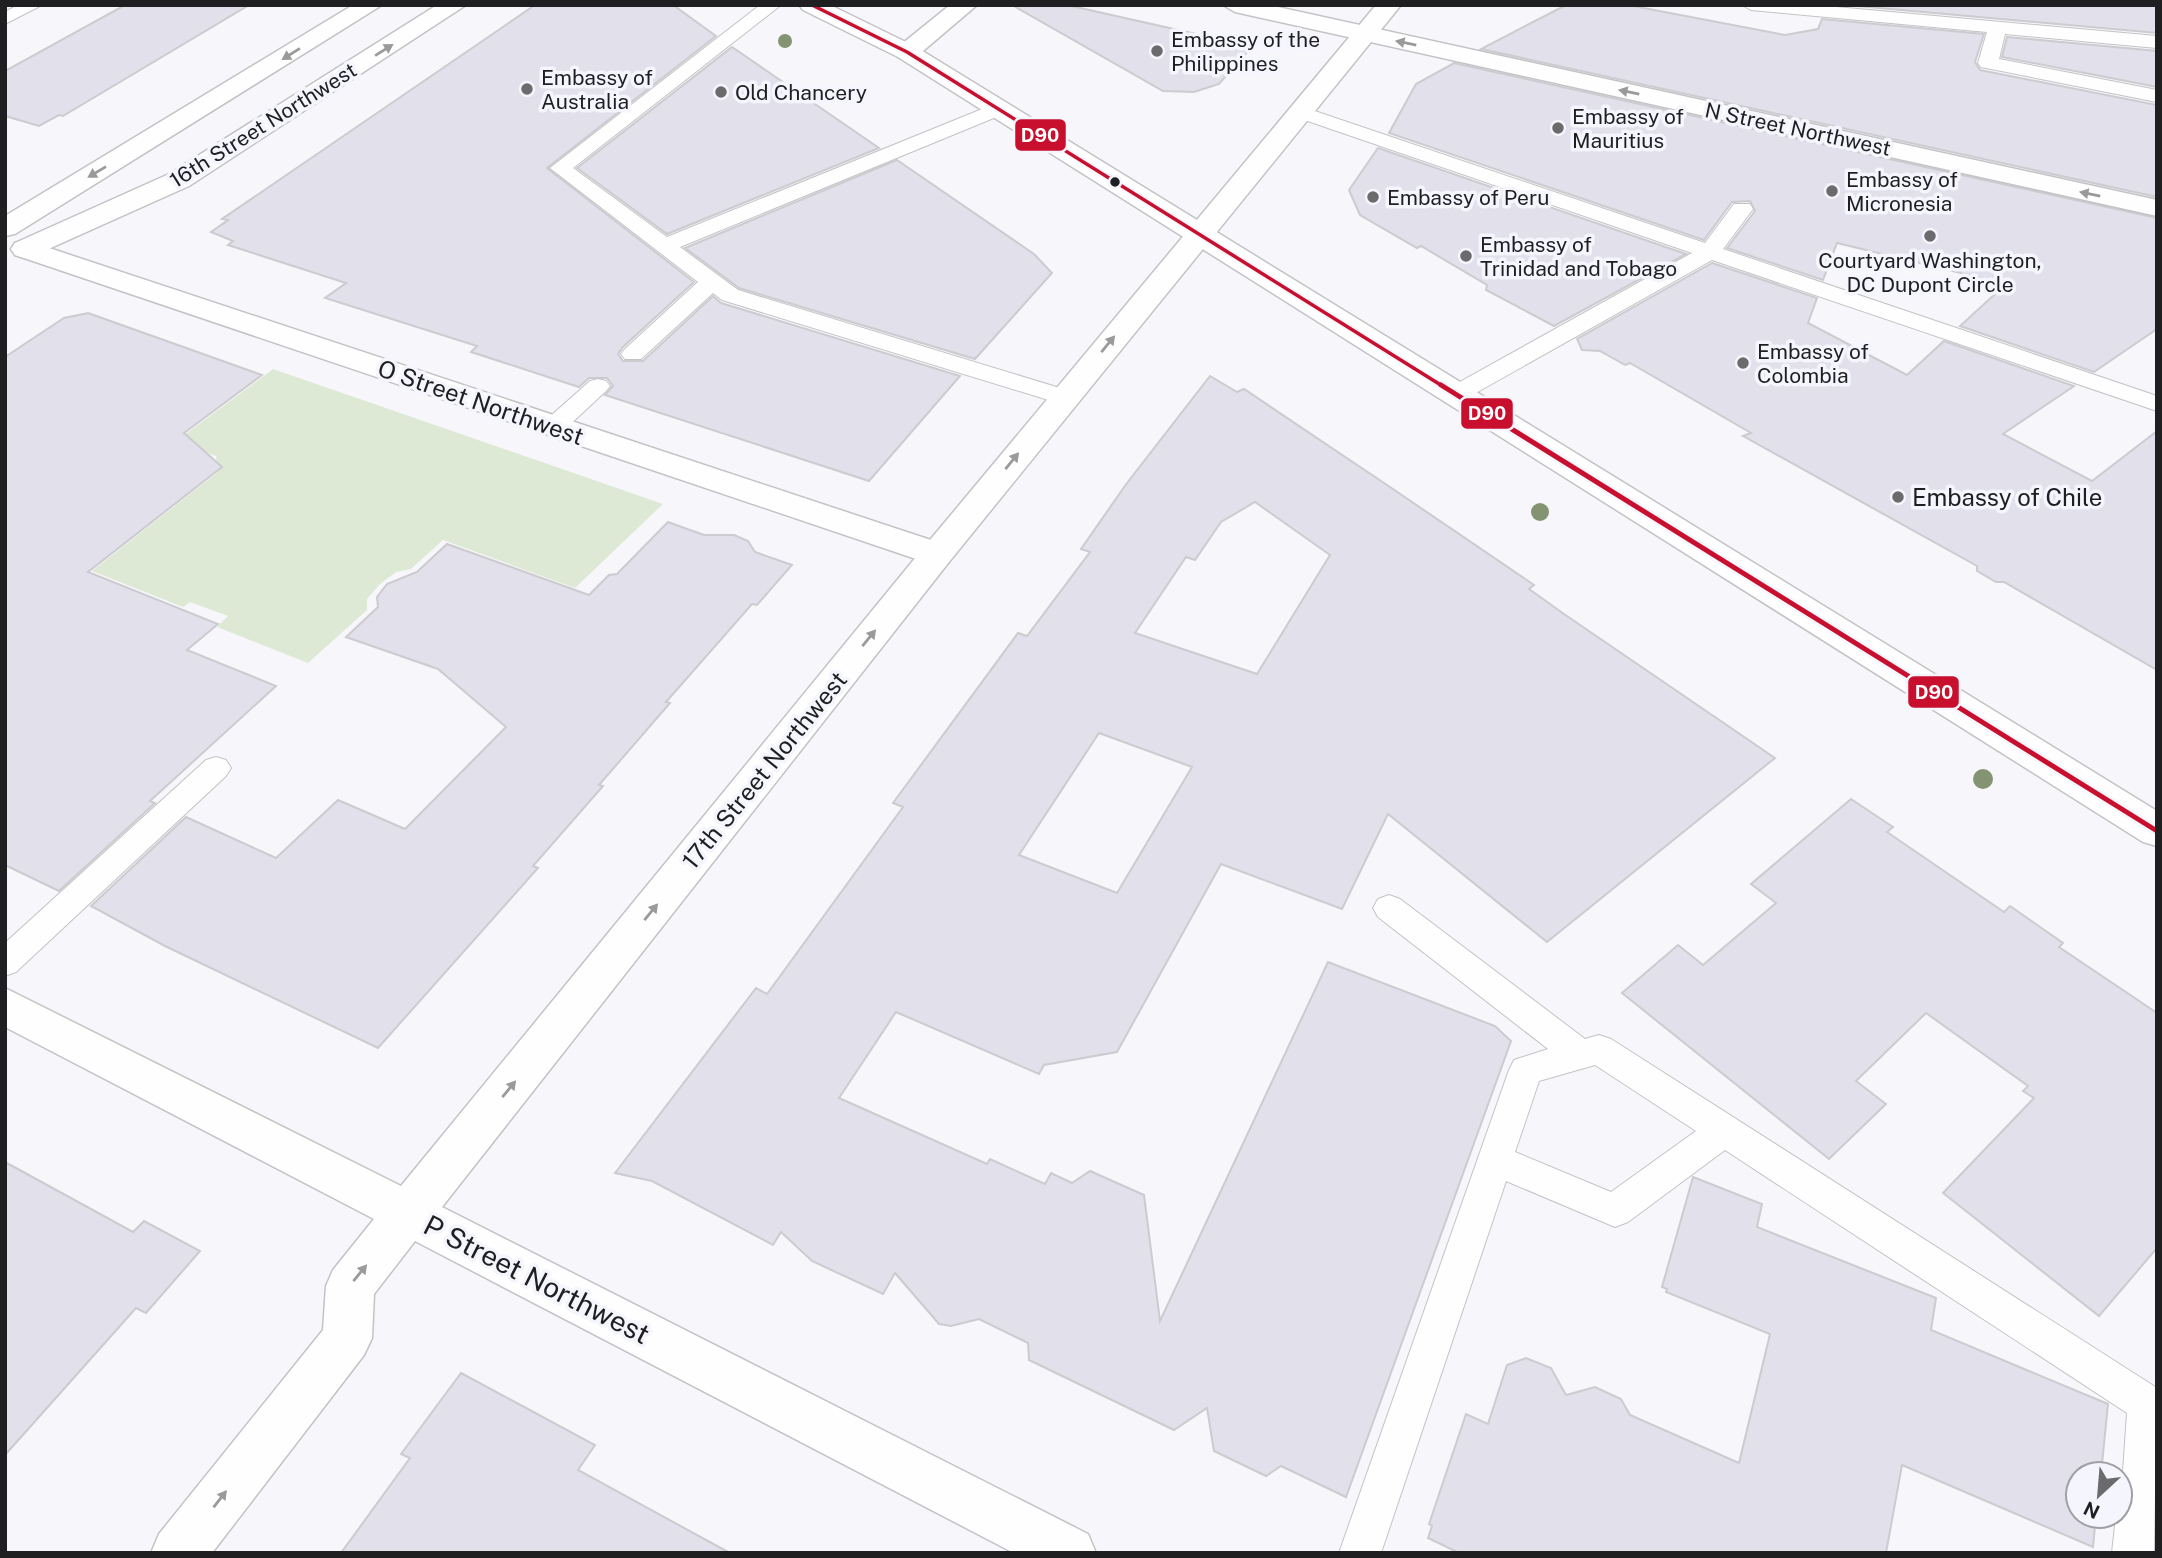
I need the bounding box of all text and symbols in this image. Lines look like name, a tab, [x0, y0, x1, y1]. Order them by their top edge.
place label: Embassy of the Philippines	[1171, 27, 1320, 76]
one-way arrow	[1395, 38, 1417, 49]
marker: Embassy of the Philippines	[1149, 43, 1165, 59]
one-way arrow	[374, 44, 393, 57]
one-way arrow	[281, 47, 301, 60]
street label: 16th Street Northwest	[165, 57, 361, 193]
place label: Embassy of Australia	[541, 65, 653, 114]
place label: Old Chancery	[735, 80, 867, 105]
marker: Embassy of Australia	[519, 81, 535, 97]
marker: Old Chancery	[713, 84, 729, 100]
one-way arrow	[1618, 86, 1640, 97]
street label: N Street Northwest	[1703, 97, 1893, 161]
place label: Embassy of Mauritius	[1572, 104, 1684, 153]
line badge: D90	[1014, 118, 1067, 152]
marker: Embassy of Mauritius	[1550, 120, 1566, 136]
text: D90	[1021, 124, 1059, 146]
one-way arrow	[87, 166, 106, 179]
place label: Embassy of Micronesia	[1846, 167, 1958, 216]
unlabelled marker	[1108, 175, 1122, 189]
marker: Embassy of Micronesia	[1824, 183, 1840, 199]
place label: Embassy of Peru	[1387, 185, 1549, 210]
one-way arrow	[2079, 188, 2101, 199]
marker: Embassy of Peru	[1365, 189, 1381, 205]
marker: Courtyard Washington, DC Dupont Circle	[1922, 228, 1938, 244]
place label: Embassy of Trinidad and Tobago	[1480, 232, 1677, 281]
marker: Embassy of Trinidad and Tobago	[1458, 248, 1474, 264]
place label: Courtyard Washington, DC Dupont Circle	[1818, 248, 2042, 297]
one-way arrow	[1100, 336, 1115, 354]
place label: Embassy of Colombia	[1757, 339, 1869, 388]
street label: O Street Northwest	[374, 354, 588, 450]
marker: Embassy of Colombia	[1735, 355, 1751, 371]
line badge: D90	[1460, 397, 1514, 430]
text: D90	[1468, 402, 1506, 424]
one-way arrow	[1005, 453, 1020, 471]
place label: Embassy of Chile	[1912, 483, 2102, 511]
marker: Embassy of Chile	[1890, 489, 1906, 505]
one-way arrow	[862, 630, 877, 648]
street label: 17th Street Northwest	[676, 666, 852, 874]
line badge: D90	[1907, 675, 1960, 709]
text: D90	[1915, 681, 1953, 703]
one-way arrow	[643, 903, 658, 920]
one-way arrow	[501, 1081, 516, 1098]
street label: P Street Northwest	[419, 1208, 655, 1350]
one-way arrow	[352, 1265, 367, 1282]
north arrow	[2064, 1460, 2134, 1530]
one-way arrow	[212, 1491, 227, 1508]
text: N	[2080, 1497, 2103, 1523]

